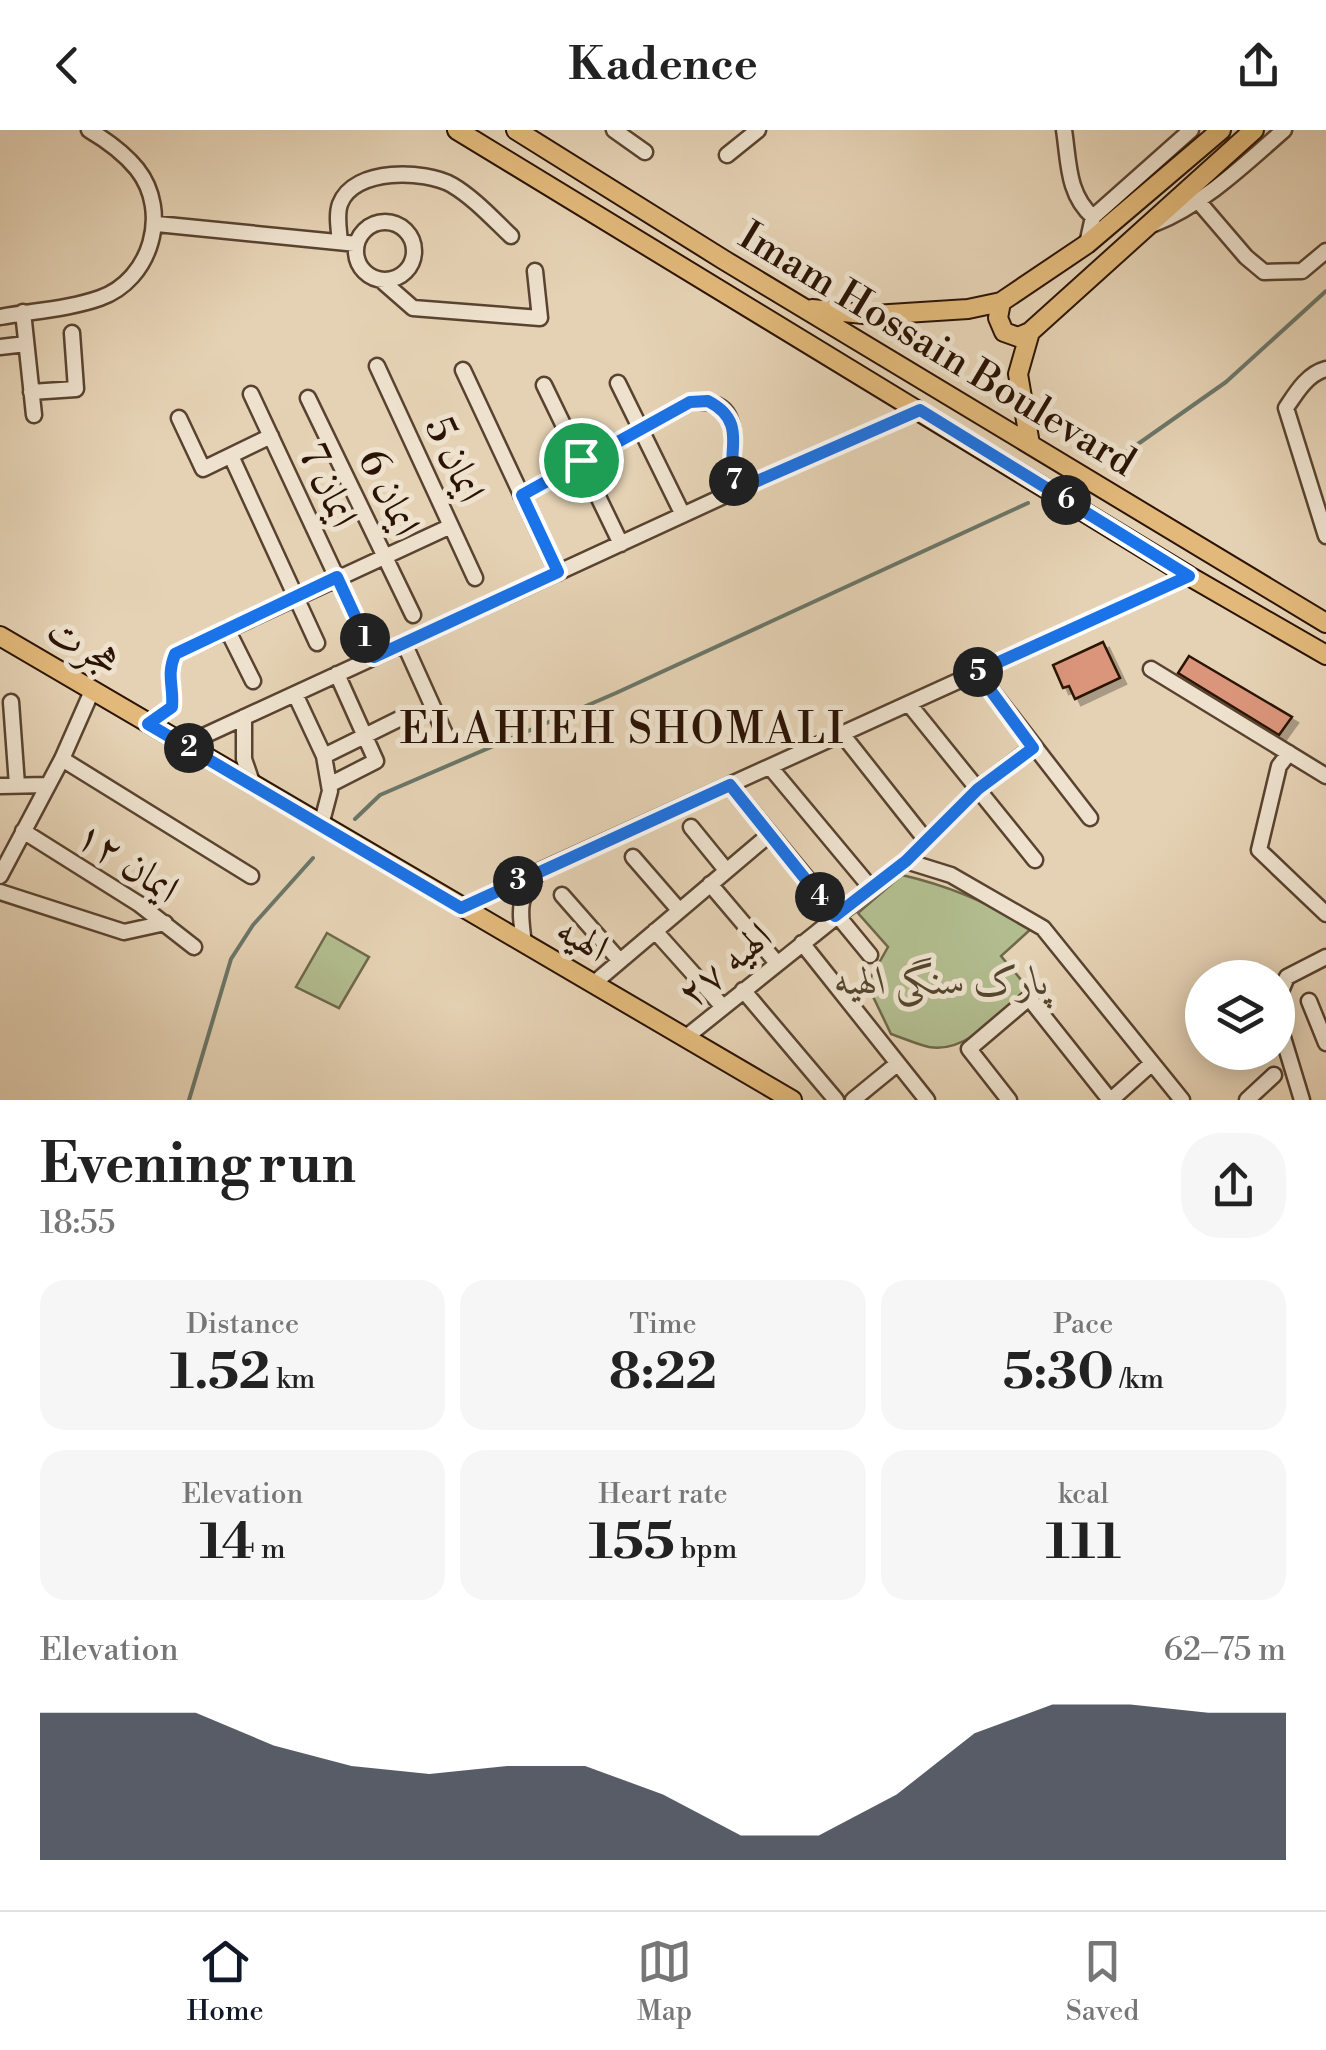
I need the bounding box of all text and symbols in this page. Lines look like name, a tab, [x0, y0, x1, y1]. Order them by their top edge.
text: Kadence	[568, 37, 758, 94]
icon: back	[40, 38, 95, 93]
icon: share	[1231, 38, 1286, 93]
street label: Imam Hossain Boulevard	[730, 211, 1145, 488]
street label: ایمان 5	[413, 409, 496, 511]
pin	[539, 418, 624, 503]
icon: arrive	[554, 433, 609, 488]
street label: ایمان 7	[286, 436, 368, 536]
street label: ایمان 6	[346, 441, 431, 545]
pin: 7	[709, 456, 759, 506]
text: 7	[726, 463, 742, 498]
pin: 6	[1041, 475, 1091, 525]
text: 6	[1057, 482, 1075, 517]
street label: هجرت	[37, 606, 129, 688]
pin: 1	[340, 613, 390, 663]
text: 1	[358, 620, 372, 655]
pin: 5	[953, 647, 1003, 697]
text: 5	[969, 654, 987, 689]
district label: ELAHIEH SHOMALI	[400, 704, 846, 757]
pin: 2	[164, 723, 214, 773]
text: 2	[180, 730, 198, 765]
street label: ایمان ۱۲	[66, 810, 188, 915]
pin: 3	[493, 856, 543, 906]
text: 3	[510, 863, 526, 898]
pin: 4	[795, 872, 845, 922]
text: 4	[811, 879, 829, 914]
street label: الهیه	[547, 905, 617, 974]
street label: الهیه ۲۷	[668, 912, 783, 1019]
park label: پارک سنگی الهیه	[835, 957, 1053, 1009]
map controls	[1185, 960, 1295, 1070]
button: layers	[1185, 960, 1295, 1070]
text: Evening run	[40, 1131, 356, 1200]
button: share	[1181, 1133, 1286, 1238]
text: 18:55	[40, 1203, 115, 1243]
text: Distance	[186, 1307, 299, 1342]
text: Time	[629, 1307, 697, 1342]
text: Pace	[1053, 1307, 1113, 1342]
text: 1.52	[170, 1342, 270, 1404]
text: 8:22	[609, 1342, 717, 1404]
text: 5:30	[1003, 1342, 1114, 1404]
text: km	[270, 1362, 315, 1397]
text: /km	[1114, 1362, 1164, 1397]
text: Elevation	[182, 1477, 303, 1512]
text: Heart rate	[598, 1477, 728, 1512]
text: kcal	[1058, 1477, 1109, 1512]
text: 14	[200, 1512, 255, 1574]
text: 155	[589, 1512, 675, 1574]
text: 111	[1046, 1512, 1121, 1574]
text: m	[255, 1532, 285, 1567]
text: bpm	[675, 1532, 737, 1567]
text: Elevation	[40, 1630, 179, 1670]
text: 62–75 m	[1163, 1630, 1286, 1670]
tab: Home	[187, 1934, 264, 2029]
tab: Map	[637, 1934, 692, 2029]
tab: Saved	[1066, 1934, 1139, 2029]

